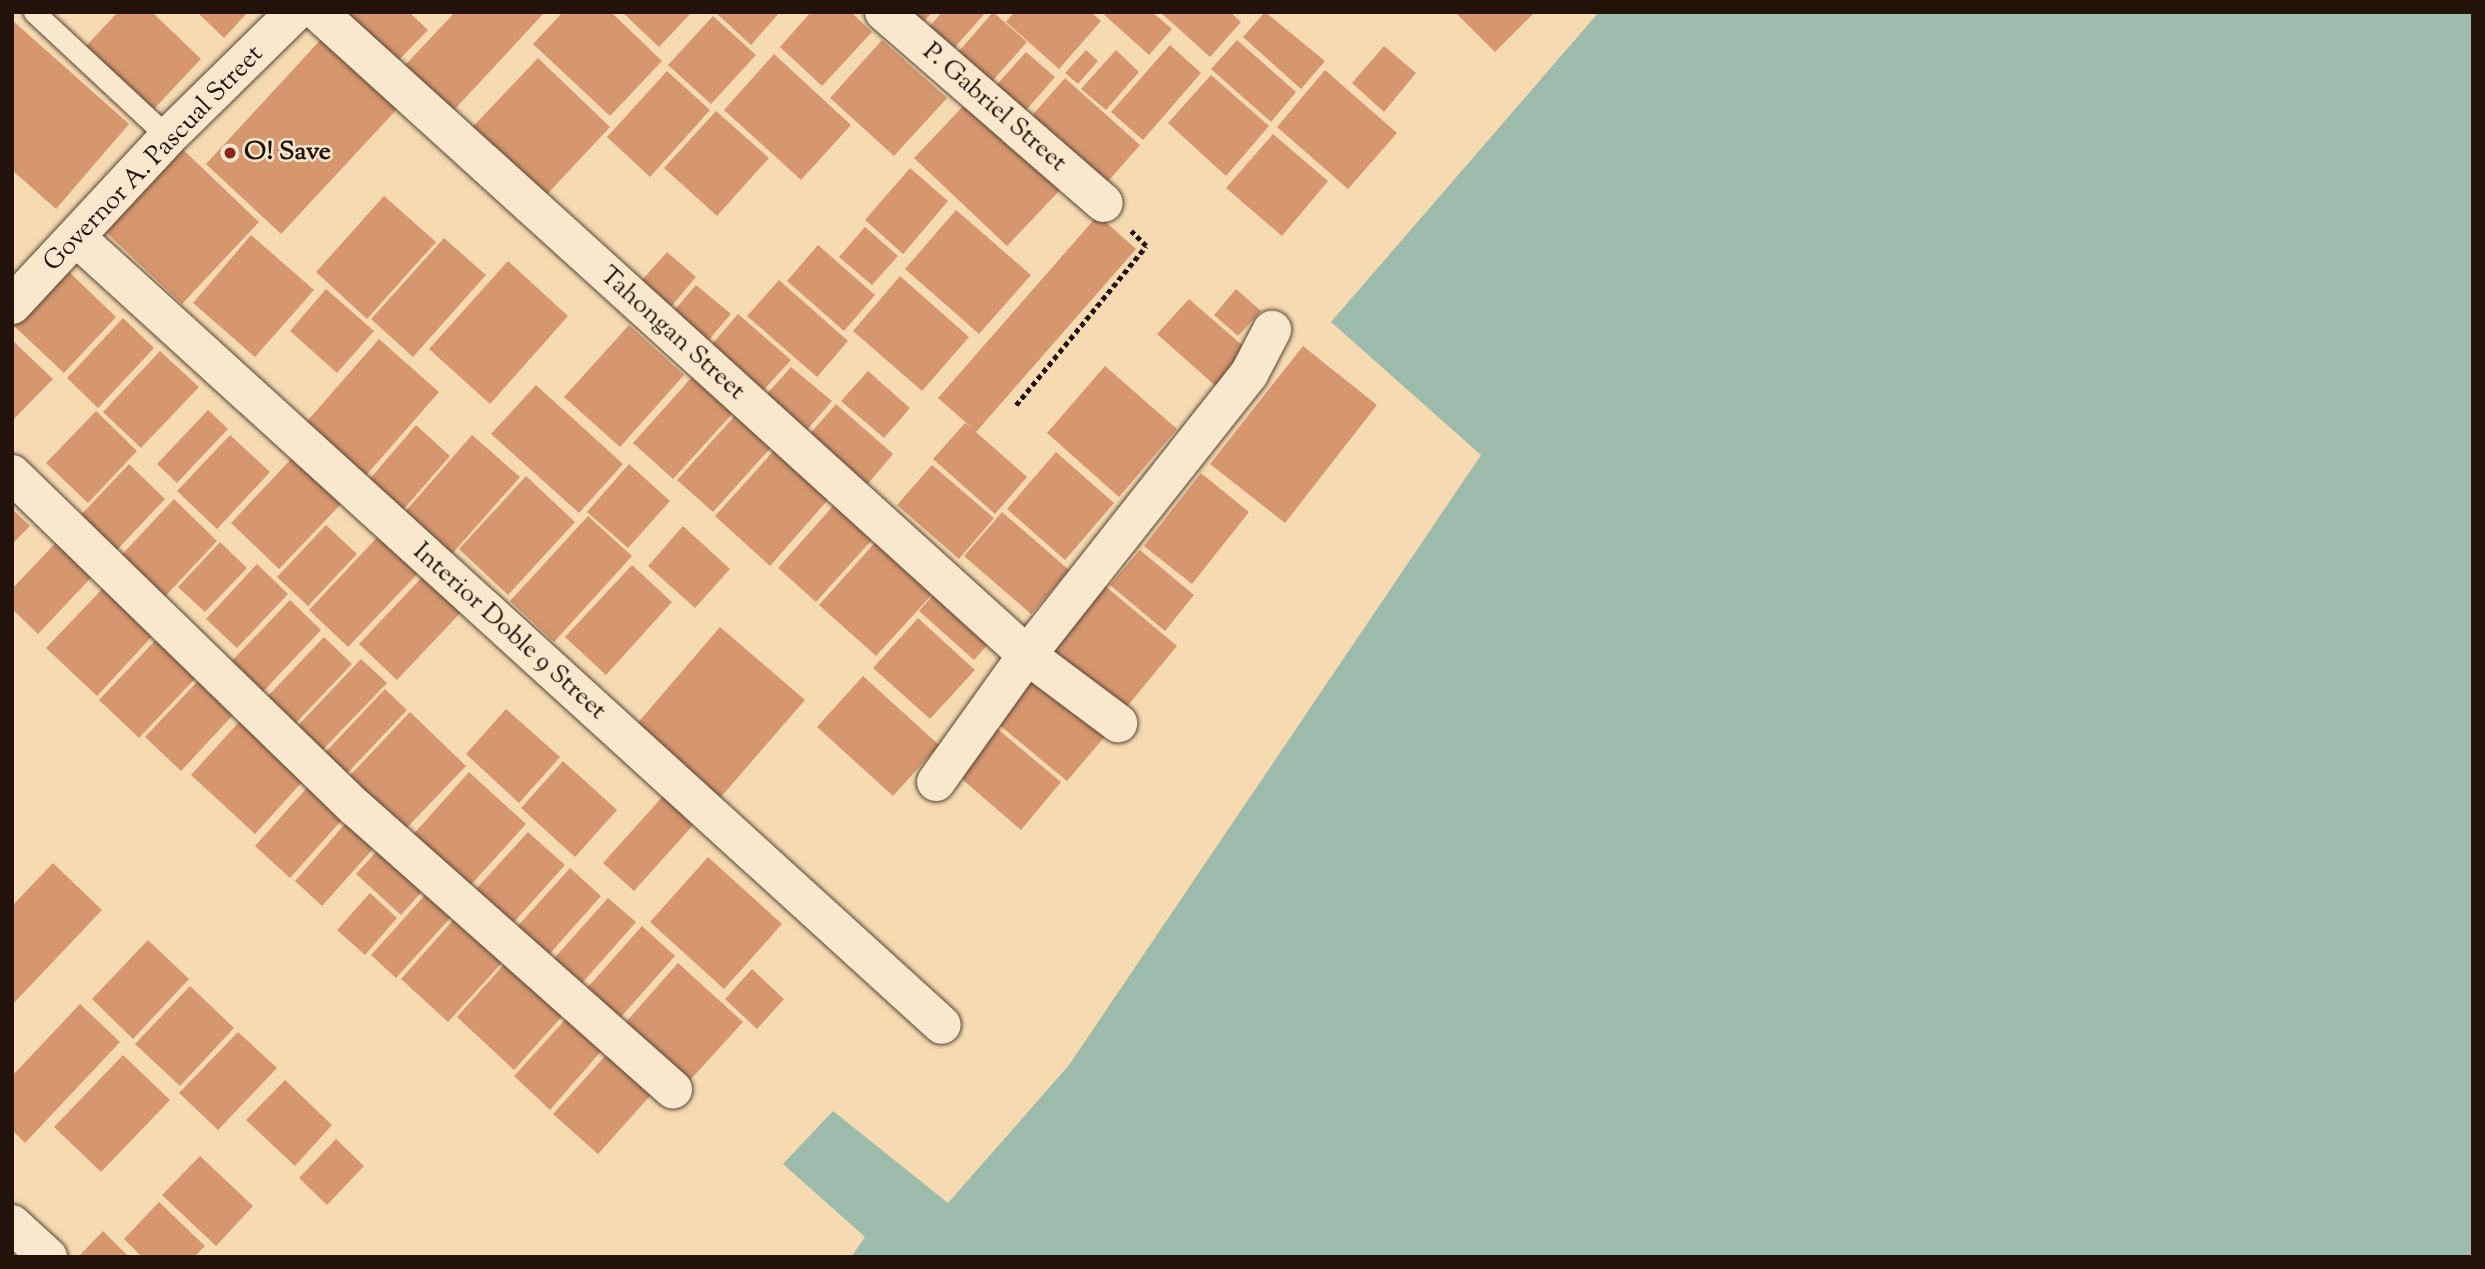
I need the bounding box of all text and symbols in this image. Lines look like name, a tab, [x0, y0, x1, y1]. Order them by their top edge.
street label: P. Gabriel Street	[915, 37, 1073, 179]
street label: Governor A. Pascual Street	[38, 39, 270, 279]
place label: O! Save	[244, 137, 331, 169]
marker: O! Save	[222, 145, 238, 161]
street label: Tahongan Street	[593, 261, 751, 407]
street label: Interior Doble 9 Street	[406, 537, 612, 727]

